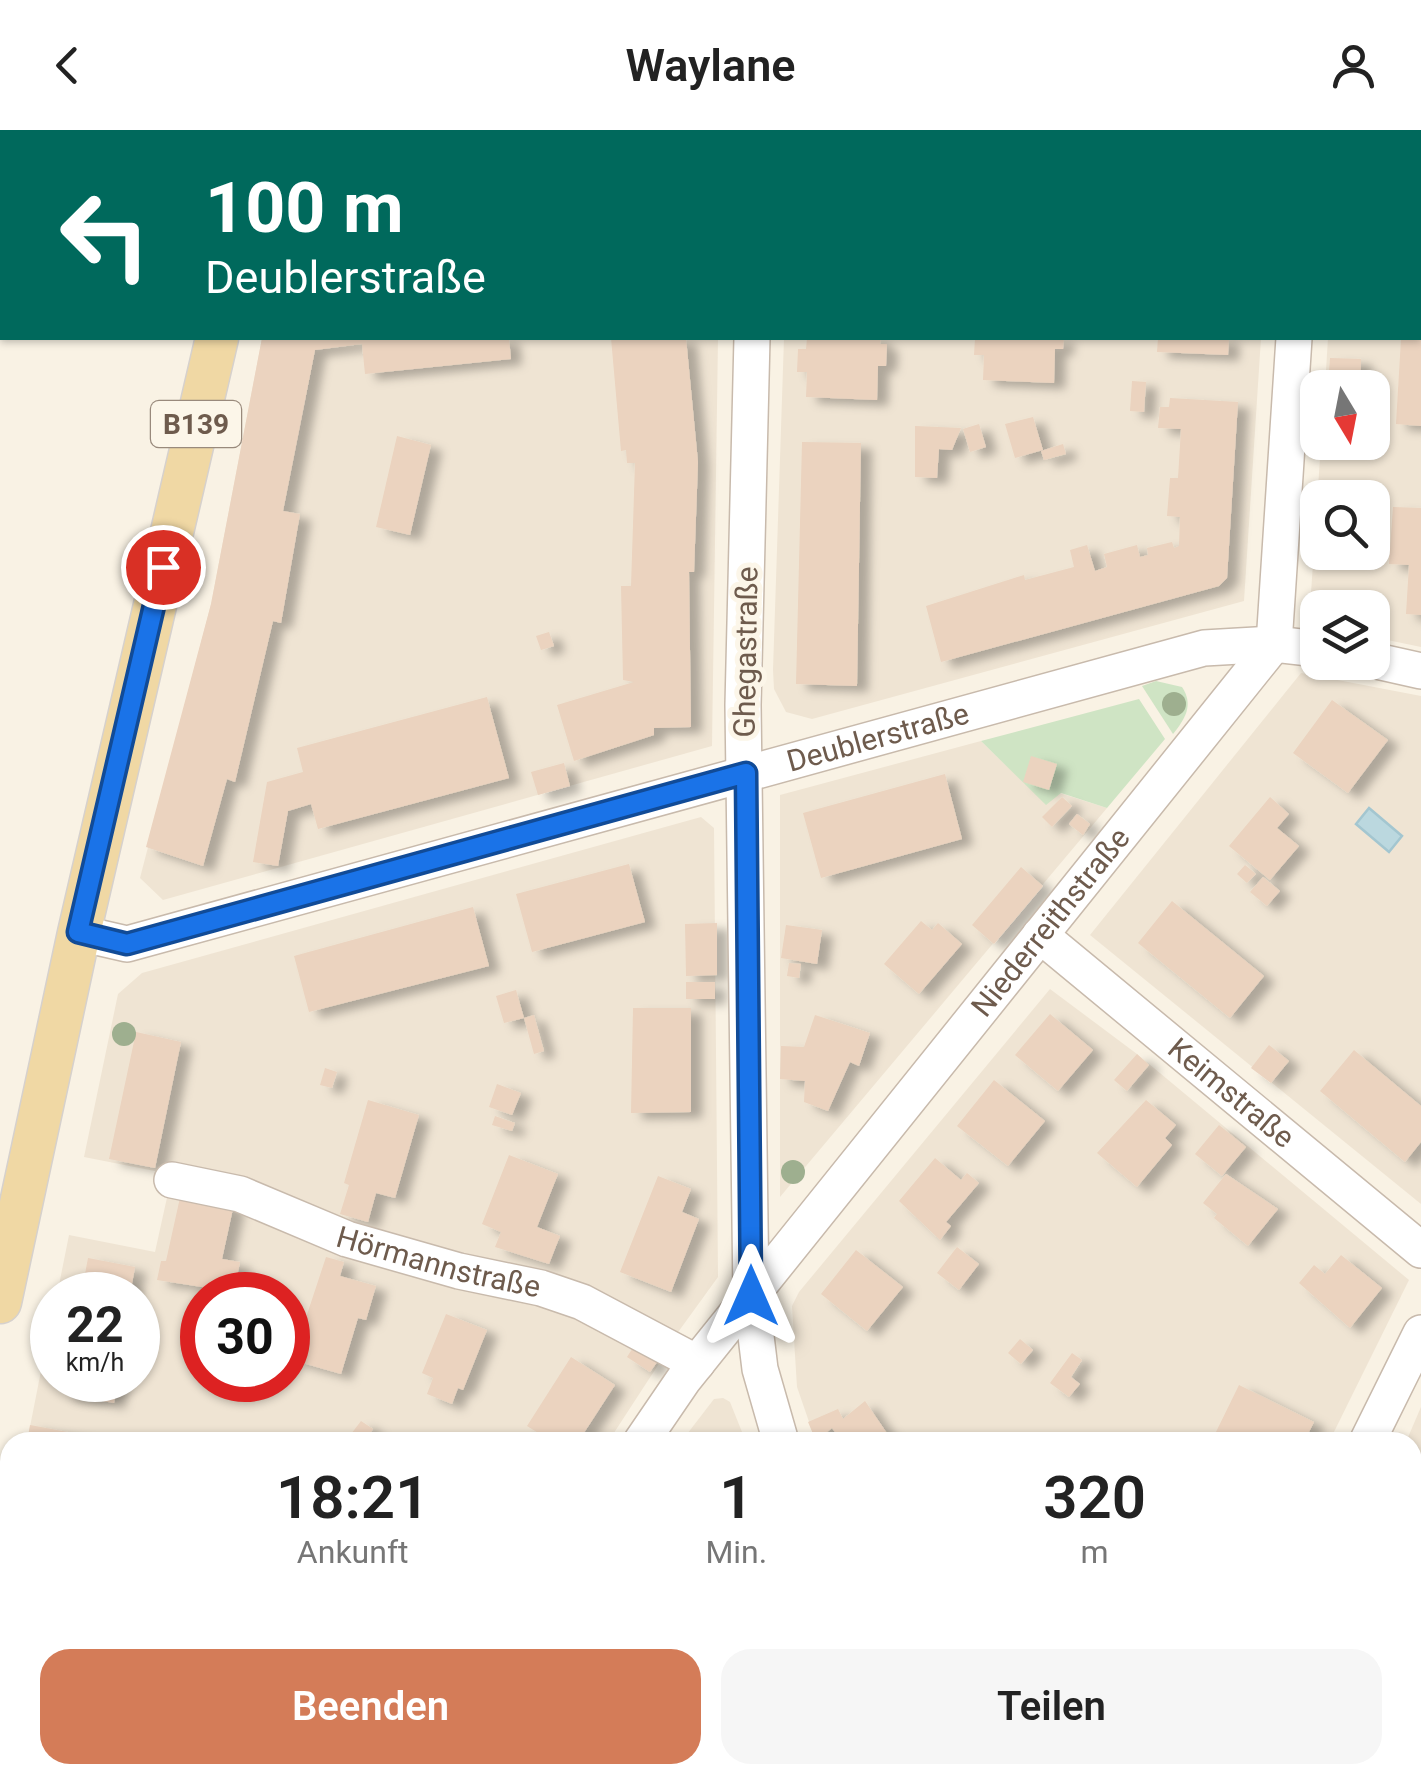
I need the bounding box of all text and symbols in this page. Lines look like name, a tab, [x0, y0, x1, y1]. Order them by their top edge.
icon: back	[40, 38, 95, 93]
icon: person	[1326, 38, 1381, 93]
text: Waylane	[625, 39, 796, 92]
text: 100 m	[205, 167, 404, 249]
icon: left	[40, 170, 170, 300]
text: Deublerstraße	[205, 251, 486, 304]
north arrow	[1300, 370, 1390, 460]
map controls	[1300, 370, 1390, 680]
road number: B139	[151, 401, 241, 447]
button: search	[1300, 480, 1390, 570]
pin	[121, 525, 206, 610]
icon: arrive	[136, 540, 191, 595]
street label: Ghegastraße	[727, 566, 764, 738]
button: layers	[1300, 590, 1390, 680]
street label: Deublerstraße	[783, 695, 973, 779]
street label: Niederreithstraße	[964, 820, 1137, 1023]
street label: Keimstraße	[1161, 1030, 1302, 1155]
street label: Hörmannstraße	[332, 1219, 544, 1304]
position arrow	[699, 1244, 803, 1348]
speed limit sign: 30	[180, 1272, 310, 1402]
text: 22	[66, 1296, 124, 1354]
text: km/h	[66, 1348, 124, 1377]
text: 18:21	[276, 1462, 429, 1533]
text: 1	[719, 1462, 753, 1533]
text: 320	[1043, 1462, 1146, 1533]
text: Ankunft	[297, 1533, 409, 1571]
text: Min.	[705, 1533, 767, 1571]
text: m	[1081, 1533, 1109, 1571]
button: Beenden	[40, 1649, 701, 1764]
button: Teilen	[721, 1649, 1382, 1764]

